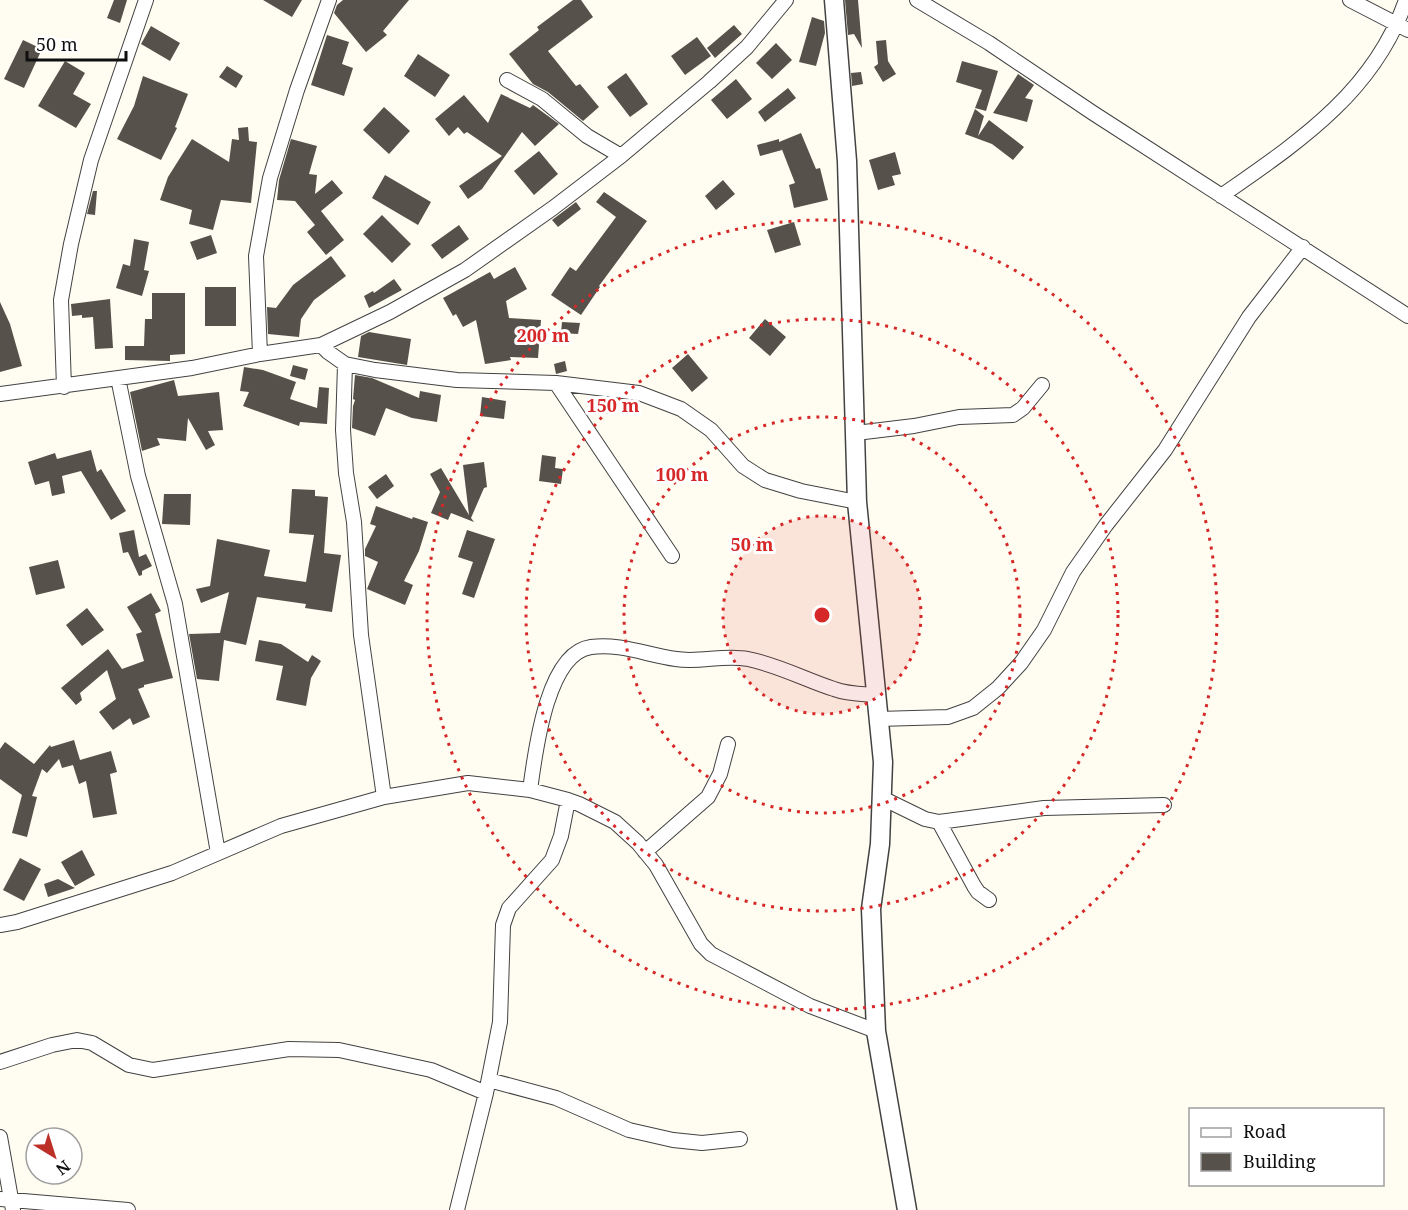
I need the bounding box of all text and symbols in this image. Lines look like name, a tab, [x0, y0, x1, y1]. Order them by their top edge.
scale bar	[27, 24, 126, 62]
text: 50 m	[36, 32, 78, 56]
text: 200 m	[517, 323, 570, 347]
text: 150 m	[587, 393, 640, 417]
text: 100 m	[656, 462, 709, 486]
text: 50 m	[731, 532, 774, 556]
centre of rings	[812, 605, 832, 625]
legend	[1189, 1108, 1384, 1186]
text: Road	[1243, 1119, 1286, 1143]
north arrow	[24, 1126, 84, 1186]
text: Building	[1243, 1149, 1316, 1173]
text: N	[51, 1155, 75, 1181]

